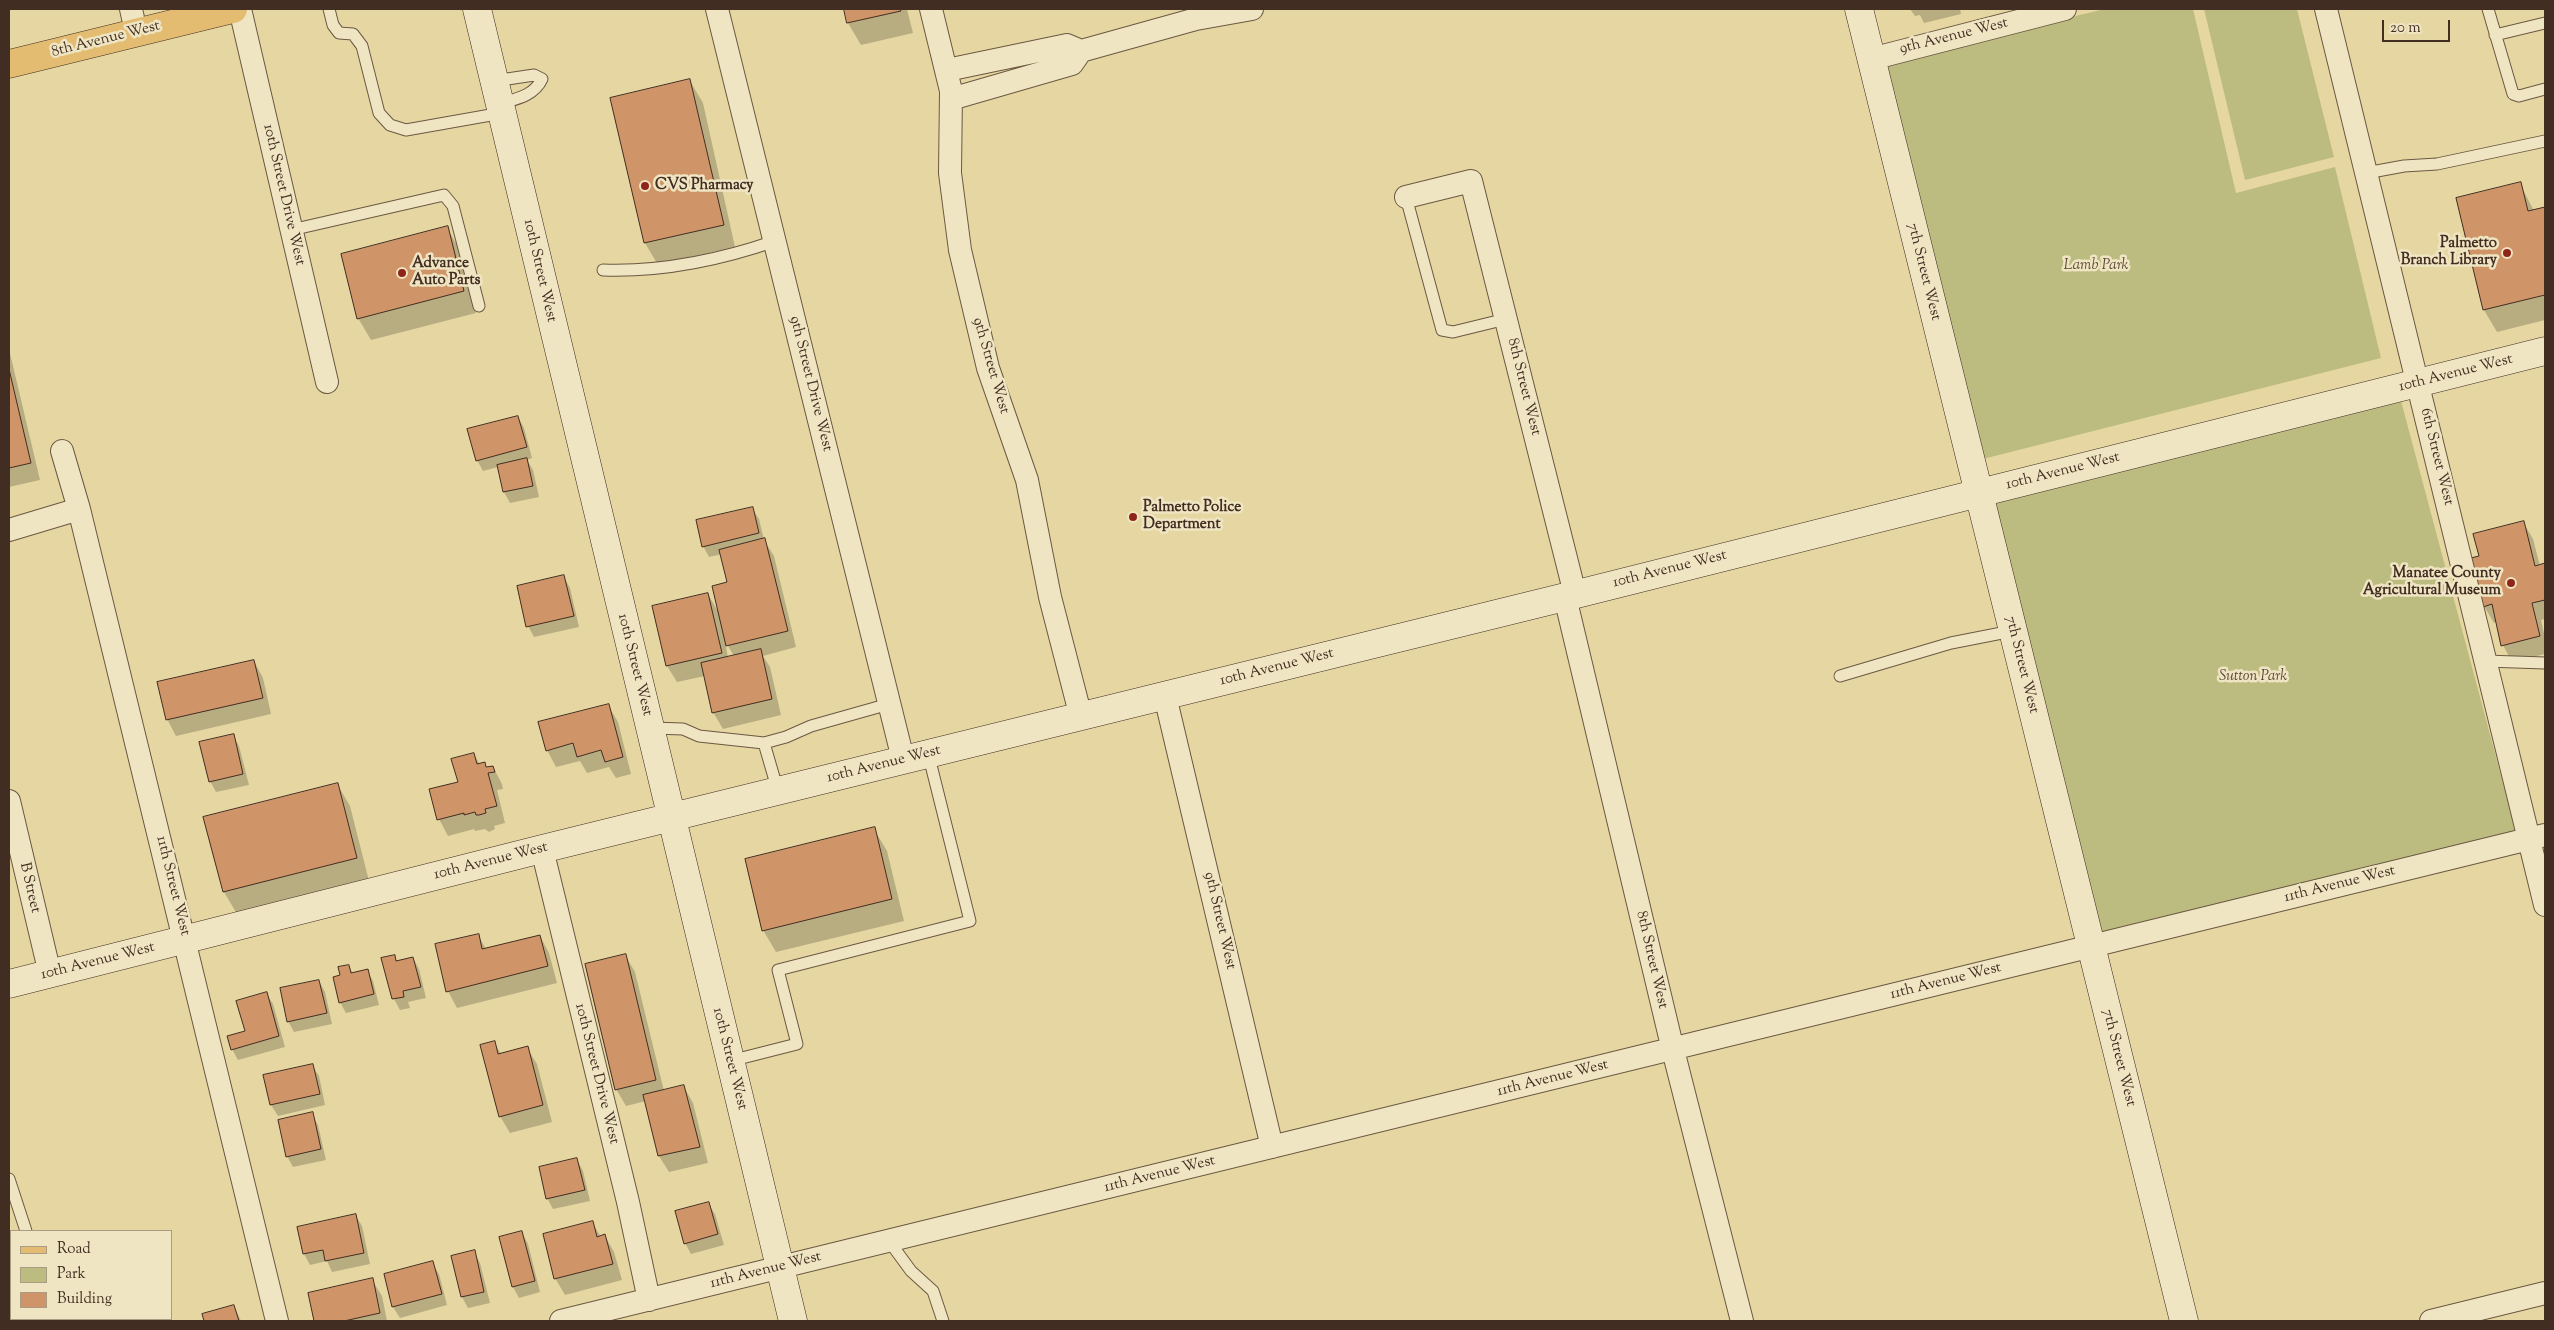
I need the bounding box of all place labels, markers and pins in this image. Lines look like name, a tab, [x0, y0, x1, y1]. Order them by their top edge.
place label: CVS Pharmacy	[655, 177, 753, 195]
marker: CVS Pharmacy	[639, 180, 651, 192]
place label: Palmetto Branch Library	[2401, 235, 2497, 270]
marker: Palmetto Branch Library	[2501, 247, 2513, 259]
place label: Advance Auto Parts	[412, 255, 480, 290]
marker: Advance Auto Parts	[396, 267, 408, 279]
place label: Palmetto Police Department	[1143, 499, 1241, 534]
marker: Palmetto Police Department	[1127, 511, 1139, 523]
place label: Manatee County Agricultural Museum	[2363, 565, 2501, 600]
marker: Manatee County Agricultural Museum	[2505, 577, 2517, 589]

